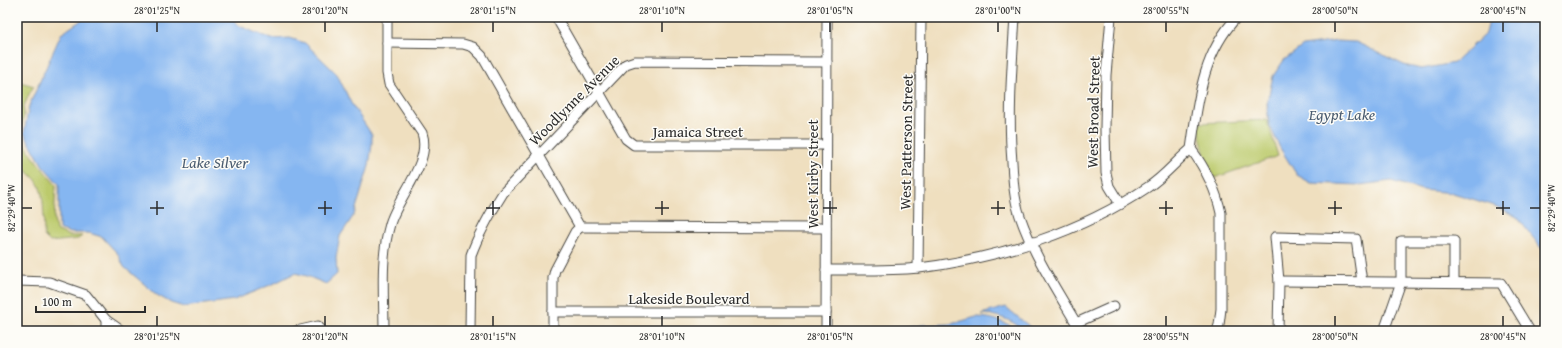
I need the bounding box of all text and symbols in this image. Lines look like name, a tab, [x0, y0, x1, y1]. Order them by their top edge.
text: 28°01'25"N	[134, 3, 180, 18]
text: 28°01'20"N	[302, 3, 348, 18]
text: 28°01'15"N	[470, 3, 516, 18]
text: 28°01'10"N	[639, 3, 685, 18]
text: 28°01'05"N	[807, 3, 853, 18]
text: 28°01'00"N	[975, 3, 1021, 18]
text: 28°00'55"N	[1143, 3, 1189, 18]
text: 28°00'50"N	[1312, 3, 1358, 18]
text: 28°00'45"N	[1480, 3, 1526, 18]
street label: Woodlynne Avenue	[524, 50, 624, 150]
street label: West Broad Street	[1082, 55, 1104, 168]
street label: West Patterson Street	[894, 73, 918, 210]
water label: Egypt Lake	[1308, 102, 1376, 126]
street label: West Kirby Street	[802, 119, 823, 229]
street label: Jamaica Street	[651, 121, 744, 142]
water label: Lake Silver	[181, 150, 249, 174]
text: 82°29'40"W	[4, 184, 19, 232]
text: 82°29'40"W	[1544, 184, 1559, 232]
scale bar	[36, 288, 145, 314]
street label: Lakeside Boulevard	[628, 288, 750, 309]
text: 100 m	[42, 293, 72, 310]
text: 28°01'25"N	[134, 329, 180, 344]
text: 28°01'20"N	[302, 329, 348, 344]
text: 28°01'15"N	[470, 329, 516, 344]
text: 28°01'10"N	[639, 329, 685, 344]
text: 28°01'05"N	[807, 329, 853, 344]
text: 28°01'00"N	[975, 329, 1021, 344]
text: 28°00'55"N	[1143, 329, 1189, 344]
text: 28°00'50"N	[1312, 329, 1358, 344]
text: 28°00'45"N	[1480, 329, 1526, 344]

